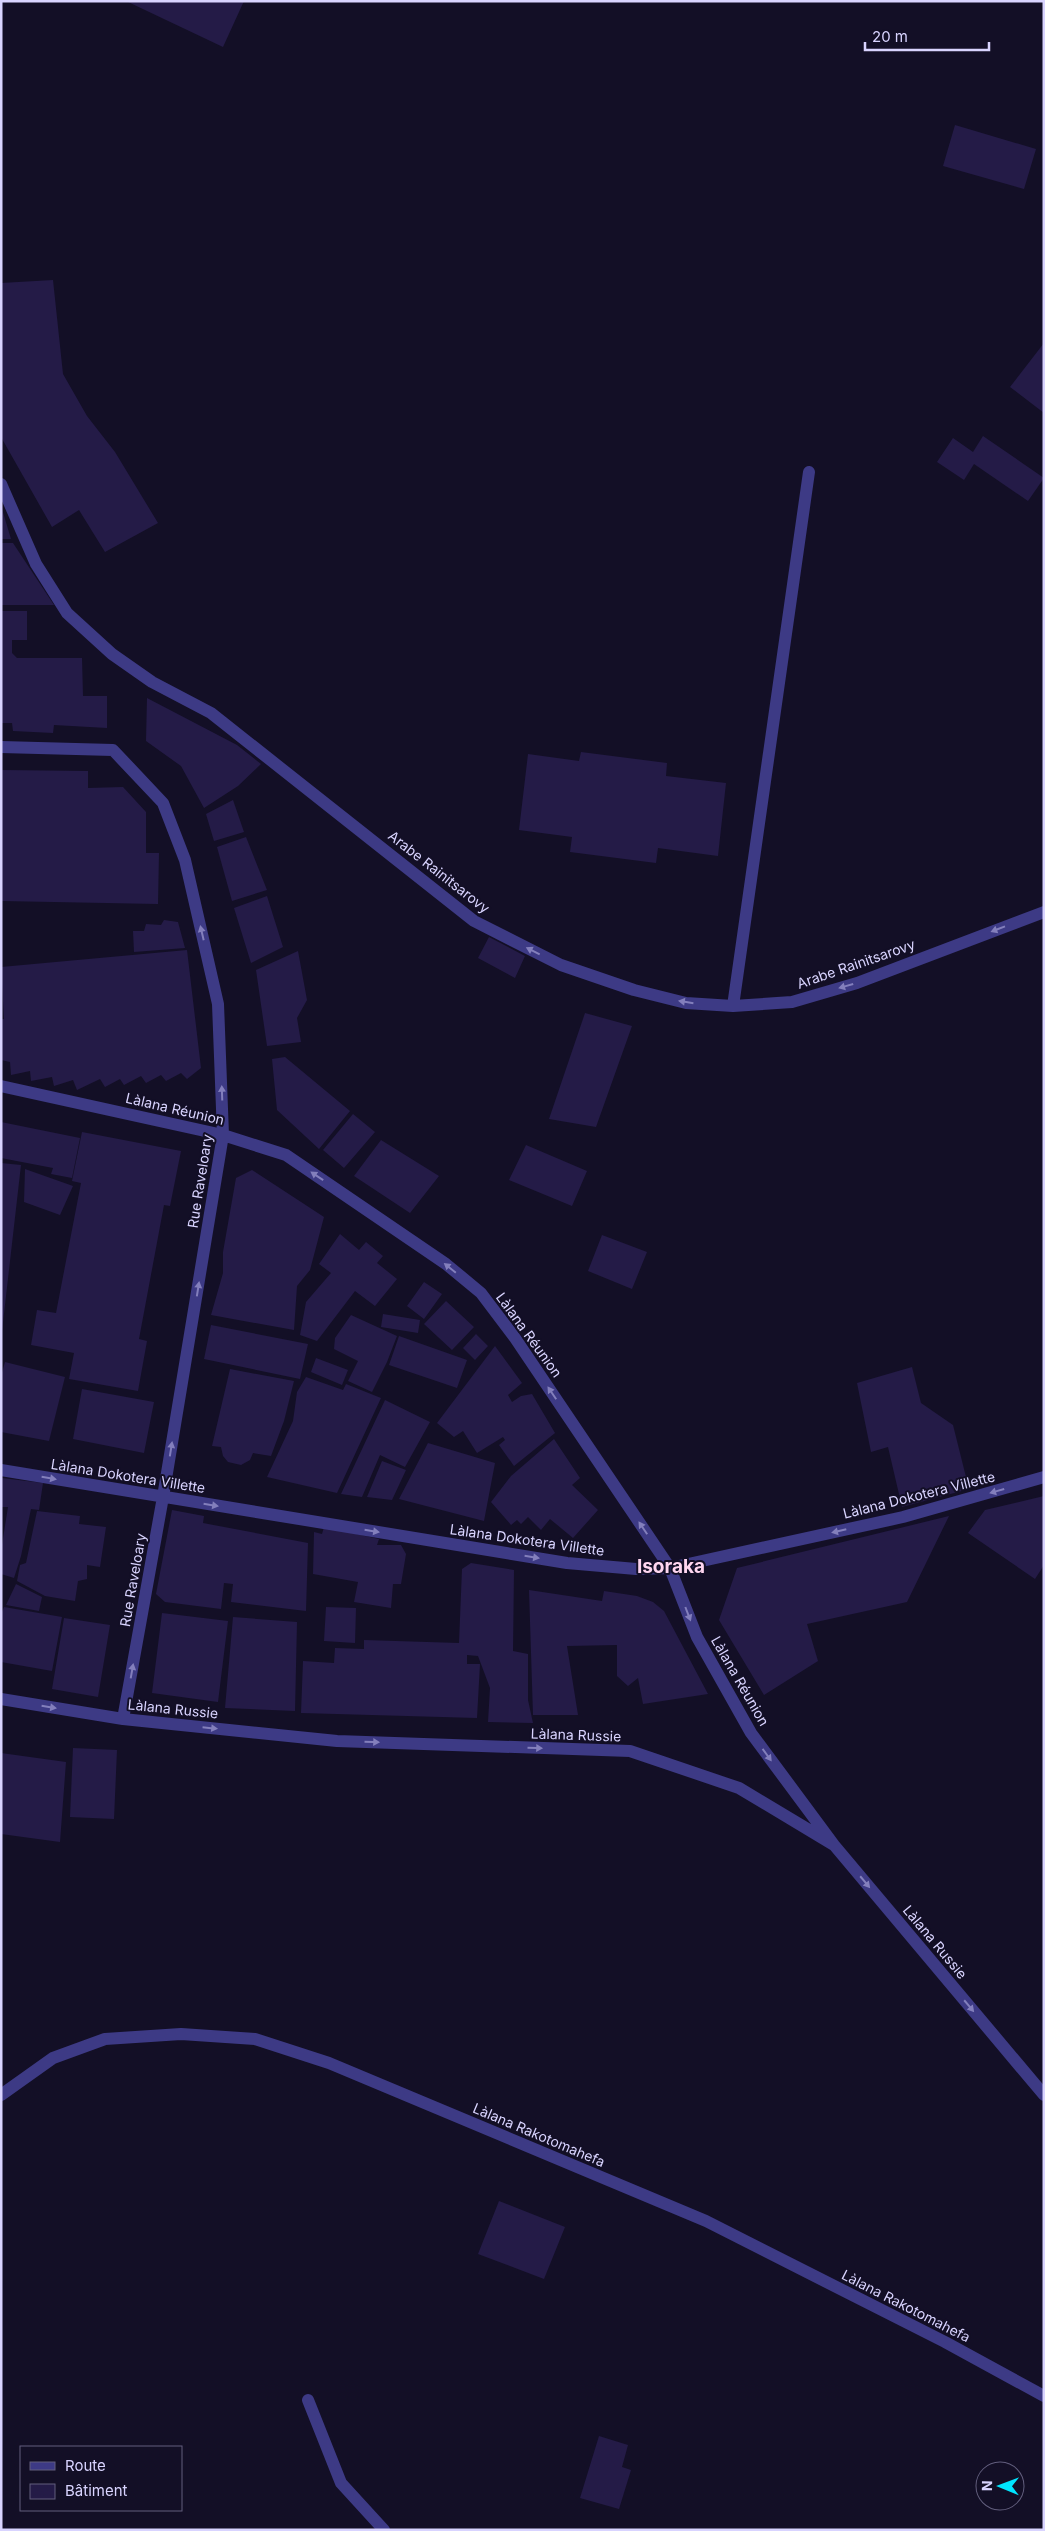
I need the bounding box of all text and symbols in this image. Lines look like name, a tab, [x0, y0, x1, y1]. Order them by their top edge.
scale bar	[865, 20, 989, 52]
text: 20 m	[872, 27, 908, 46]
street label: Arabe Rainitsarovy	[385, 827, 493, 917]
one-way arrow	[197, 924, 205, 940]
one-way arrow	[990, 925, 1005, 933]
street label: Arabe Rainitsarovy	[794, 935, 917, 992]
one-way arrow	[525, 947, 540, 955]
one-way arrow	[839, 983, 854, 991]
one-way arrow	[678, 998, 694, 1006]
one-way arrow	[217, 1085, 225, 1101]
street label: Làlana Réunion	[124, 1089, 226, 1128]
street label: Rue Raveloary	[184, 1133, 215, 1229]
one-way arrow	[310, 1171, 323, 1181]
one-way arrow	[444, 1262, 457, 1273]
one-way arrow	[194, 1280, 202, 1296]
street label: Làlana Réunion	[493, 1289, 566, 1380]
one-way arrow	[547, 1387, 557, 1400]
one-way arrow	[168, 1441, 176, 1457]
street label: Làlana Dokotera Villette	[50, 1455, 206, 1496]
street label: Làlana Dokotera Villette	[841, 1467, 997, 1522]
one-way arrow	[42, 1474, 58, 1482]
one-way arrow	[989, 1487, 1004, 1495]
one-way arrow	[204, 1501, 220, 1509]
street label: Làlana Dokotera Villette	[449, 1520, 605, 1559]
one-way arrow	[638, 1521, 648, 1535]
one-way arrow	[364, 1527, 380, 1535]
one-way arrow	[832, 1527, 847, 1535]
street label: Rue Raveloary	[116, 1532, 149, 1628]
one-way arrow	[524, 1553, 540, 1561]
district label: Isoraka	[637, 1555, 705, 1578]
one-way arrow	[684, 1607, 692, 1622]
street label: Làlana Réunion	[708, 1633, 773, 1729]
one-way arrow	[128, 1662, 136, 1678]
street label: Làlana Russie	[127, 1695, 219, 1722]
one-way arrow	[42, 1703, 58, 1711]
one-way arrow	[203, 1724, 219, 1732]
street label: Làlana Russie	[530, 1724, 622, 1745]
one-way arrow	[364, 1739, 380, 1747]
one-way arrow	[527, 1744, 543, 1752]
one-way arrow	[762, 1748, 773, 1761]
one-way arrow	[859, 1875, 870, 1888]
street label: Làlana Russie	[900, 1901, 971, 1982]
one-way arrow	[964, 2000, 975, 2013]
street label: Làlana Rakotomahefa	[471, 2099, 608, 2170]
street label: Làlana Rakotomahefa	[839, 2266, 973, 2345]
legend	[20, 2446, 182, 2511]
text: Route	[65, 2456, 106, 2475]
north arrow	[975, 2461, 1025, 2511]
text: N	[978, 2480, 995, 2491]
text: Bâtiment	[65, 2481, 128, 2500]

